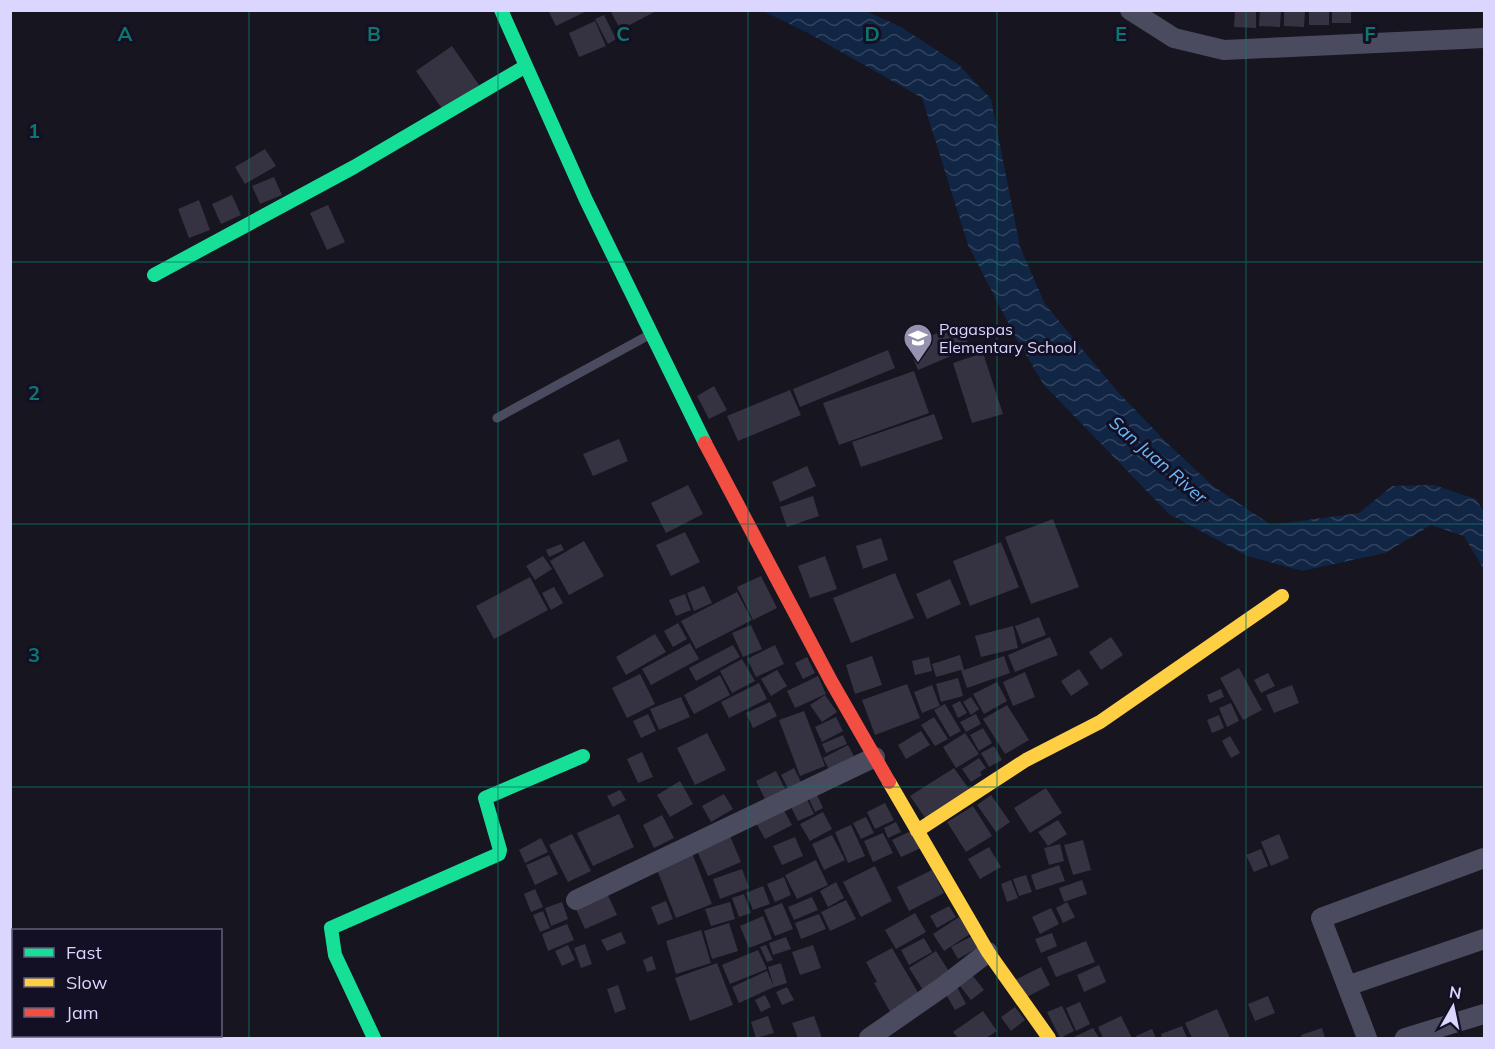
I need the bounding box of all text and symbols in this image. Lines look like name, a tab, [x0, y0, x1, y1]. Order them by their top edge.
text: A	[118, 21, 133, 46]
text: B	[367, 21, 381, 46]
text: C	[616, 21, 630, 46]
text: D	[864, 21, 880, 46]
text: E	[1115, 21, 1127, 46]
text: F	[1364, 21, 1376, 46]
text: 1	[28, 118, 40, 143]
place label: Pagaspas Elementary School	[939, 319, 1077, 357]
school or university icon: Pagaspas Elementary School	[902, 322, 934, 364]
text: 2	[28, 380, 40, 405]
water label: San Juan River	[1105, 411, 1213, 509]
text: 3	[28, 642, 40, 667]
legend	[12, 929, 222, 1037]
text: Fast	[66, 941, 102, 964]
text: Slow	[66, 971, 108, 994]
north arrow	[1423, 977, 1483, 1037]
text: N	[1448, 981, 1463, 1003]
text: Jam	[66, 1001, 99, 1024]

